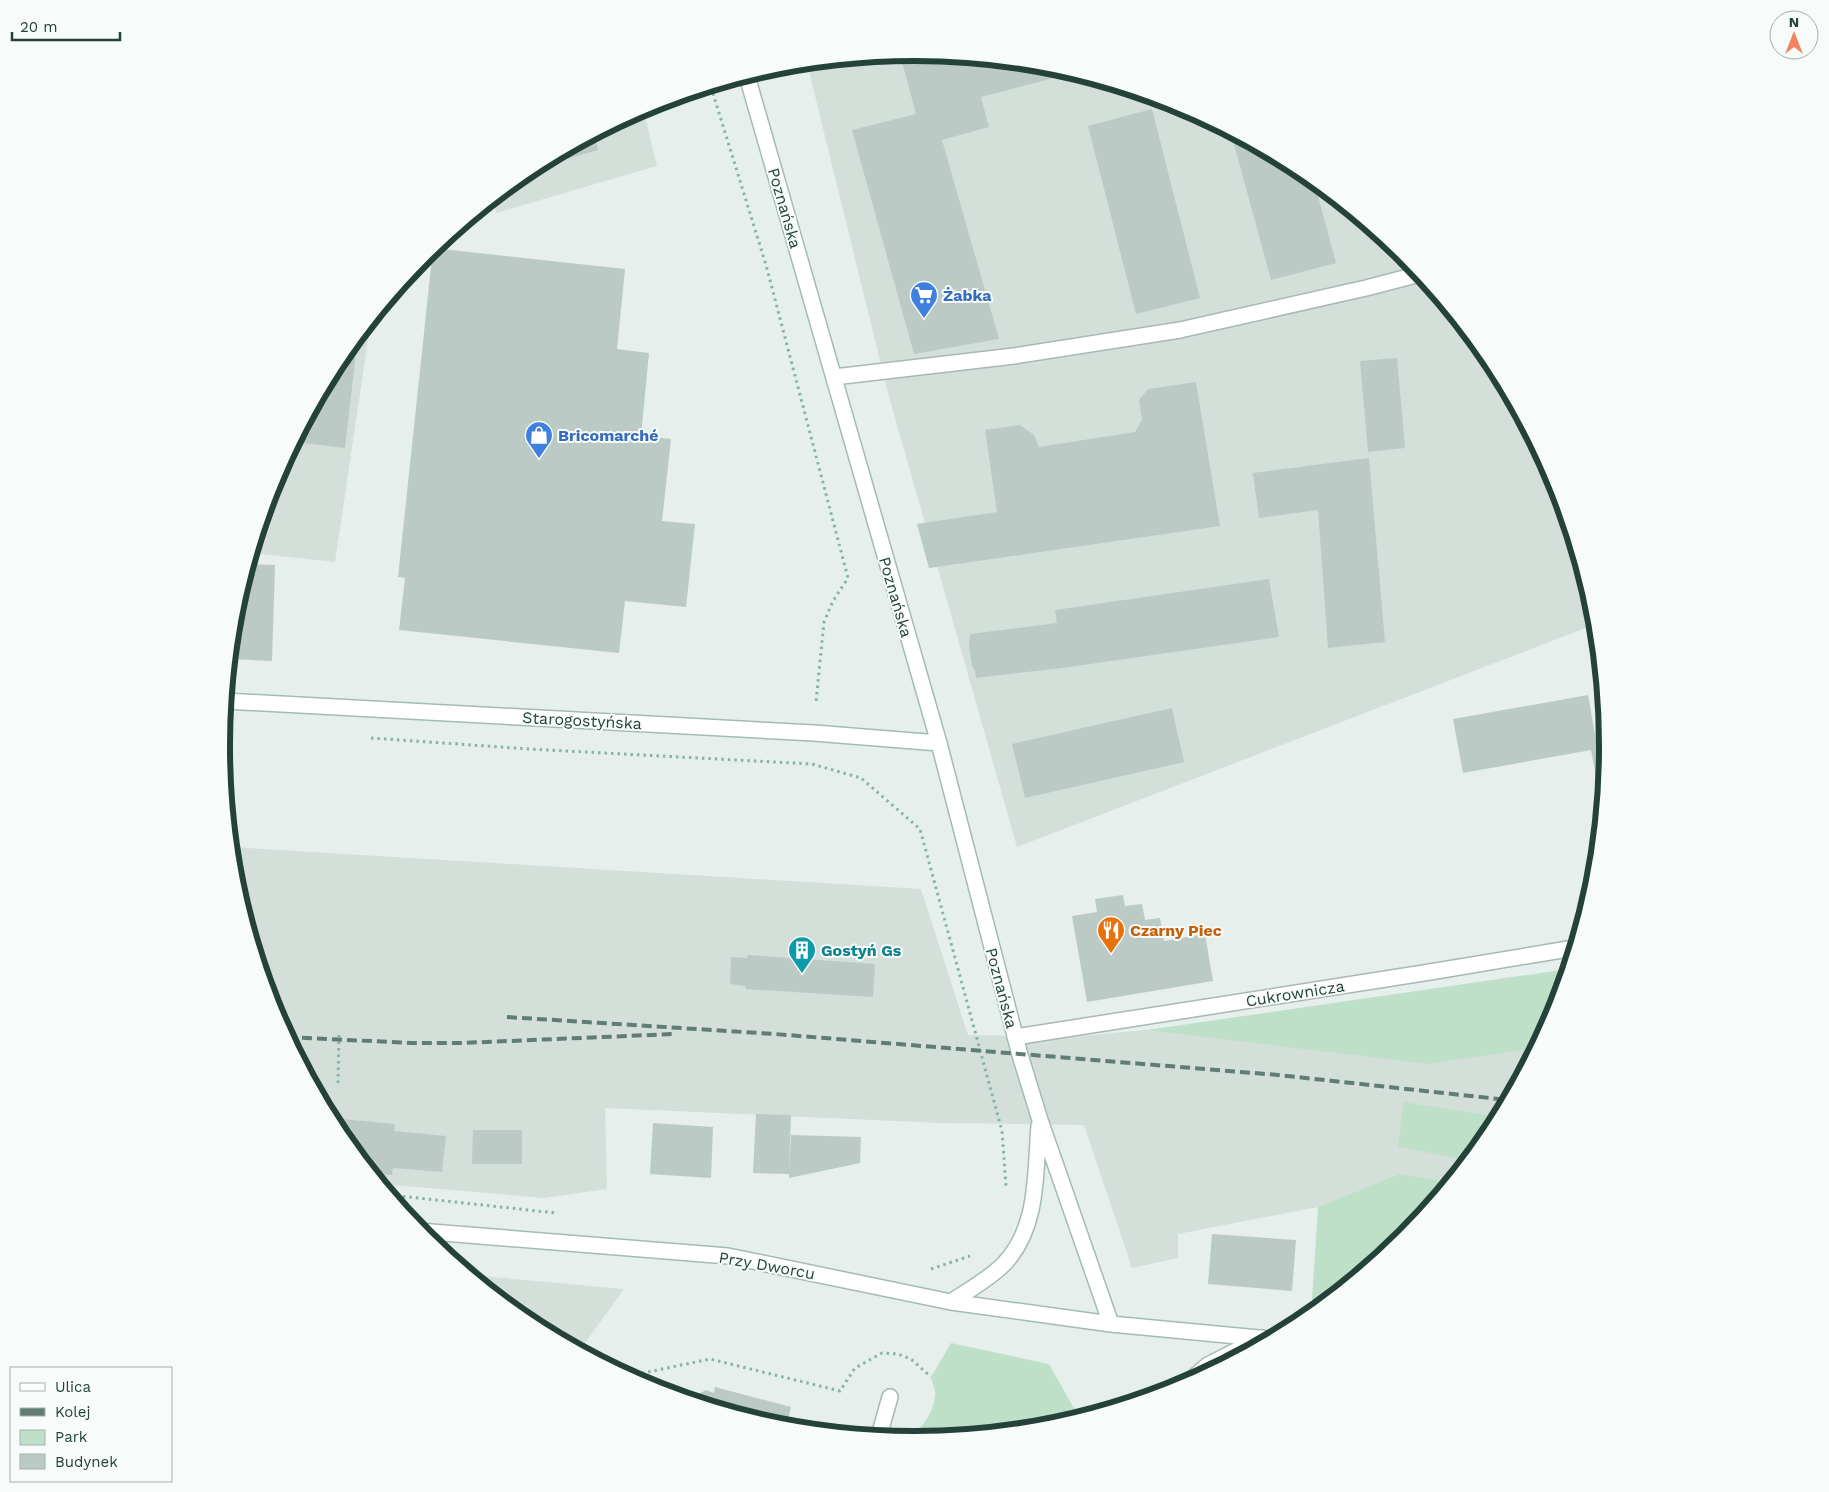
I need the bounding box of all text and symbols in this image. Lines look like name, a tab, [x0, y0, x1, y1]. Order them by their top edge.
scale bar	[12, 10, 120, 42]
north arrow	[1769, 10, 1819, 60]
text: N	[1789, 14, 1799, 30]
text: 20 m	[20, 18, 58, 36]
street label: Poznańska	[764, 166, 805, 251]
supermarket icon: Żabka	[909, 280, 939, 319]
place label: Żabka	[943, 286, 992, 305]
shop icon: Bricomarché	[524, 420, 554, 459]
place label: Bricomarché	[558, 426, 659, 445]
street label: Poznańska	[875, 555, 916, 640]
street label: Starogostyńska	[522, 708, 642, 733]
restaurant icon: Czarny Piec	[1096, 915, 1126, 954]
place label: Czarny Piec	[1130, 921, 1222, 940]
building icon: Gostyń Gs	[787, 935, 817, 974]
place label: Gostyń Gs	[821, 941, 902, 960]
street label: Poznańska	[982, 946, 1021, 1031]
street label: Cukrownicza	[1244, 976, 1346, 1011]
street label: Przy Dworcu	[717, 1248, 817, 1283]
legend	[10, 1367, 172, 1482]
text: Ulica	[55, 1378, 92, 1396]
text: Kolej	[55, 1403, 90, 1421]
text: Park	[55, 1428, 88, 1446]
text: Budynek	[55, 1453, 118, 1471]

